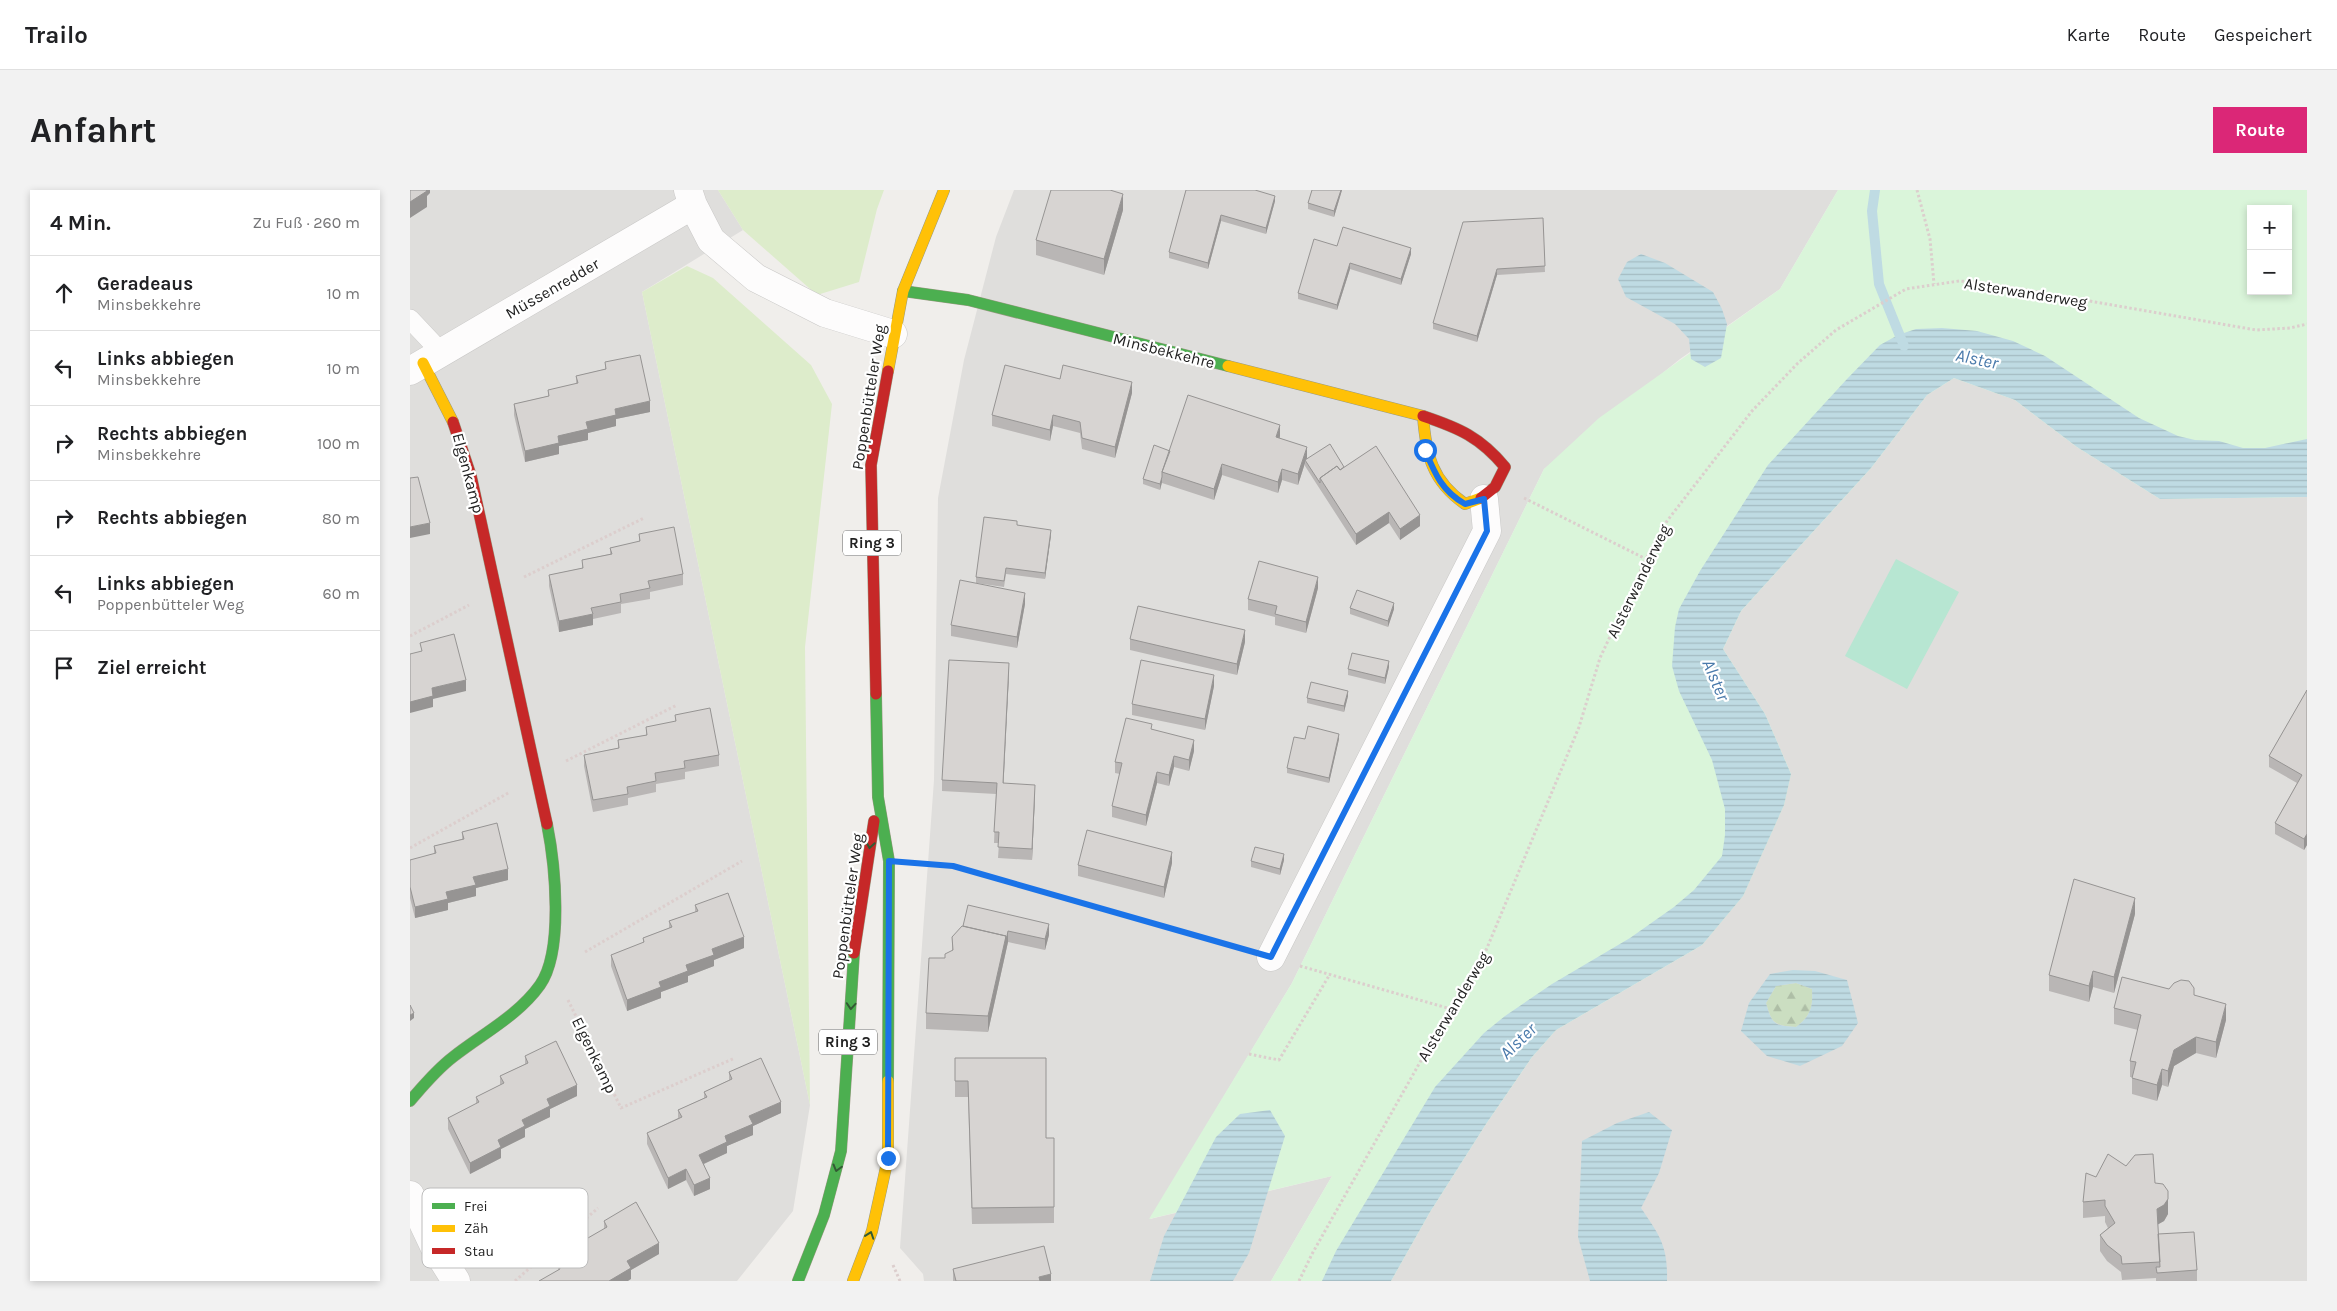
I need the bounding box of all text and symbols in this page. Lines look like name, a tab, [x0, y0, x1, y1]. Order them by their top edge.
text: Trailo	[25, 21, 88, 49]
text: Karte	[2067, 24, 2110, 46]
text: Route	[2138, 24, 2186, 46]
text: Gespeichert	[2214, 24, 2312, 46]
button: Route	[2213, 107, 2307, 153]
text: Anfahrt	[30, 110, 156, 151]
map controls	[2247, 205, 2292, 295]
button: +	[2247, 205, 2292, 250]
text: 4 Min.	[50, 211, 111, 235]
text: Zu Fuß · 260 m	[252, 213, 360, 232]
button: −	[2247, 250, 2292, 295]
street label: Müssenredder	[502, 254, 603, 323]
text: Geradeaus	[97, 273, 193, 295]
street label: Alsterwanderweg	[1963, 273, 2089, 312]
icon: ahead	[50, 279, 78, 307]
text: 10 m	[326, 284, 360, 303]
text: Minsbekkehre	[97, 295, 201, 314]
street label: Poppenbütteler Weg	[848, 323, 889, 471]
street label: Minsbekkehre	[1111, 329, 1217, 372]
water label: Alster	[1954, 344, 2001, 374]
text: Links abbiegen	[97, 348, 234, 370]
icon: left	[50, 354, 78, 382]
text: 10 m	[326, 359, 360, 378]
text: Minsbekkehre	[97, 370, 201, 389]
text: Rechts abbiegen	[97, 423, 247, 445]
icon: right	[50, 429, 78, 457]
street label: Elgenkamp	[449, 431, 488, 515]
text: 100 m	[317, 434, 360, 453]
route start	[1414, 439, 1437, 462]
text: Minsbekkehre	[97, 445, 201, 464]
icon: right	[50, 504, 78, 532]
text: Rechts abbiegen	[97, 507, 247, 529]
text: 80 m	[322, 509, 360, 528]
street label: Alsterwanderweg	[1603, 521, 1674, 641]
road number: Ring 3	[843, 530, 901, 556]
text: Links abbiegen	[97, 573, 234, 595]
icon: left	[50, 579, 78, 607]
text: 60 m	[323, 584, 360, 603]
text: Poppenbütteler Weg	[97, 595, 244, 614]
icon: arrive	[50, 654, 78, 682]
water label: Alster	[1697, 656, 1735, 705]
text: Ziel erreicht	[97, 657, 207, 679]
street label: Poppenbütteler Weg	[828, 832, 867, 980]
one-way arrow	[866, 841, 876, 850]
street label: Alsterwanderweg	[1413, 948, 1494, 1065]
one-way arrow	[845, 1003, 856, 1011]
street label: Elgenkamp	[568, 1014, 621, 1096]
water label: Alster	[1495, 1018, 1542, 1064]
road number: Ring 3	[819, 1030, 877, 1054]
route end	[877, 1147, 900, 1170]
one-way arrow	[832, 1164, 842, 1172]
legend	[422, 1188, 588, 1268]
text: Frei	[464, 1198, 488, 1215]
text: Zäh	[464, 1220, 488, 1237]
one-way arrow	[864, 1232, 874, 1240]
text: Stau	[464, 1243, 494, 1260]

